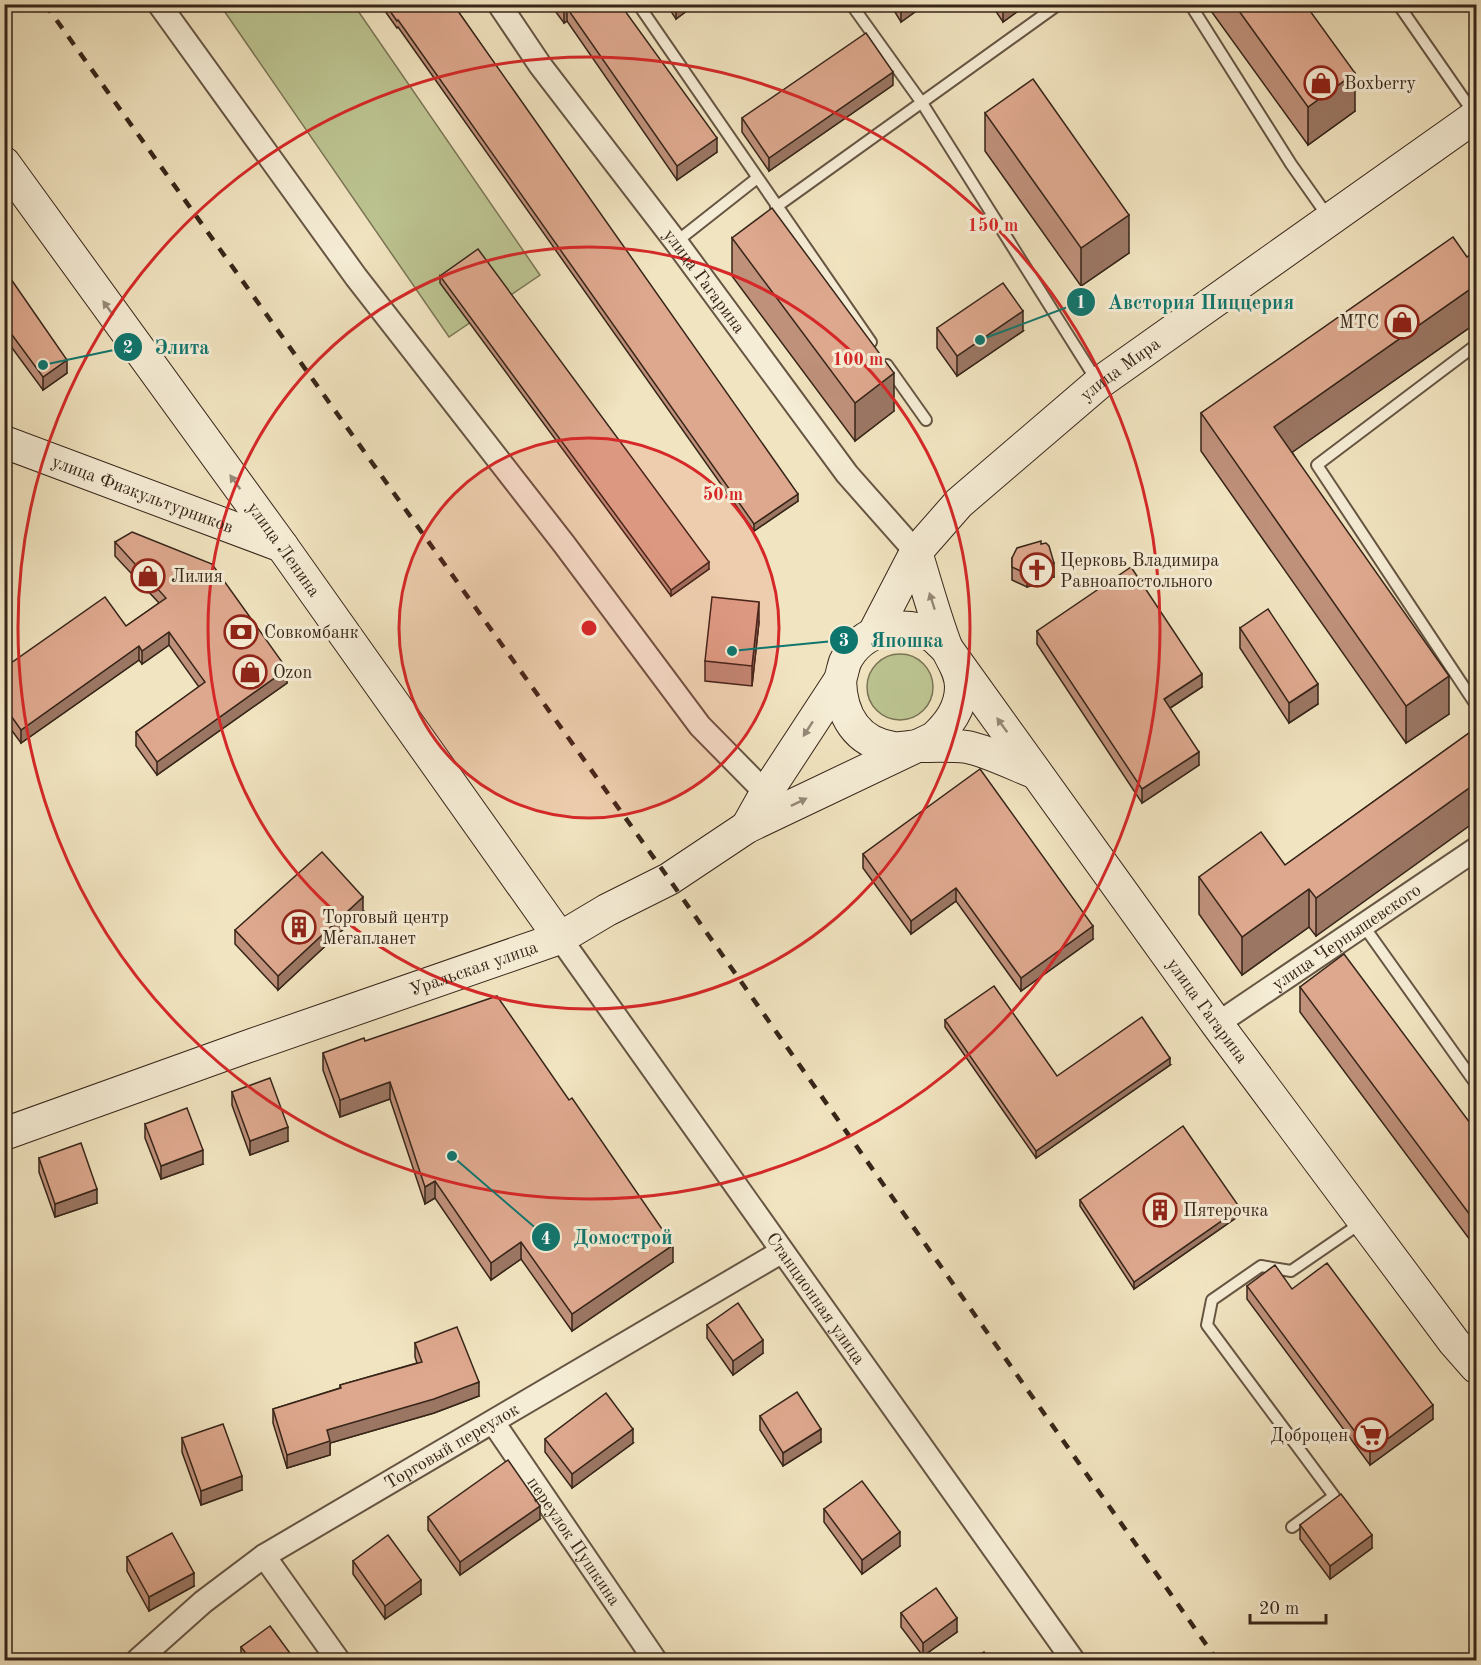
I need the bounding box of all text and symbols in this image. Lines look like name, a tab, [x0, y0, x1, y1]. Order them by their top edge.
shop icon: Boxberry	[1303, 65, 1339, 101]
place label: Boxberry	[1344, 75, 1417, 93]
text: 150 m	[968, 217, 1018, 235]
street label: улица Гагарина	[659, 226, 748, 337]
callout: Австория Пиццерия	[1066, 283, 1307, 321]
text: 1	[1076, 294, 1086, 312]
text: Австория Пиццерия	[1108, 294, 1294, 314]
one-way arrow	[102, 300, 114, 316]
shop icon: МТС	[1384, 304, 1420, 340]
place label: МТС	[1339, 314, 1379, 332]
callout: Элита	[113, 328, 222, 366]
street label: улица Мира	[1077, 335, 1164, 405]
text: 2	[123, 339, 133, 357]
text: Элита	[154, 339, 210, 359]
text: 100 m	[833, 351, 883, 369]
street label: улица Физкультурников	[49, 453, 236, 537]
one-way arrow	[230, 474, 242, 489]
text: 50 m	[703, 486, 743, 504]
street label: улица Ленина	[243, 499, 323, 601]
church icon: Церковь Владимира Равноапостольного	[1019, 552, 1055, 588]
place label: Церковь Владимира Равноапостольного	[1060, 552, 1219, 591]
shop icon: Лилия	[130, 558, 166, 594]
place label: Лилия	[171, 568, 223, 586]
one-way arrow	[927, 592, 936, 610]
bank icon: Совкомбанк	[223, 614, 259, 650]
centre of rings	[579, 618, 599, 638]
callout: Япошка	[829, 621, 956, 659]
place label: Совкомбанк	[264, 624, 359, 642]
text: 3	[839, 632, 849, 650]
text: Япошка	[871, 632, 943, 652]
shop icon: Ozon	[232, 654, 268, 690]
place label: Ozon	[273, 664, 312, 682]
one-way arrow	[996, 718, 1008, 734]
one-way arrow	[803, 721, 814, 737]
one-way arrow	[791, 797, 808, 806]
street label: улица Чернышевского	[1269, 881, 1424, 994]
building icon: Торговый центр Мегапланет	[281, 909, 317, 945]
place label: Торговый центр Мегапланет	[322, 909, 449, 948]
street label: Уральская улица	[407, 938, 540, 999]
street label: улица Гагарина	[1163, 955, 1251, 1067]
building icon: Пятерочка	[1142, 1192, 1178, 1228]
place label: Пятерочка	[1183, 1202, 1269, 1220]
callout: Домострой	[531, 1218, 684, 1256]
text: Домострой	[573, 1229, 673, 1249]
text: 4	[541, 1230, 551, 1248]
street label: Станционная улица	[762, 1230, 868, 1368]
street label: Торговый переулок	[382, 1400, 522, 1493]
supermarket icon: Доброцен	[1353, 1417, 1389, 1453]
place label: Доброцен	[1271, 1427, 1348, 1445]
street label: переулок Пушкина	[523, 1474, 623, 1609]
scale bar	[1250, 1587, 1326, 1625]
text: 20 m	[1259, 1600, 1299, 1618]

